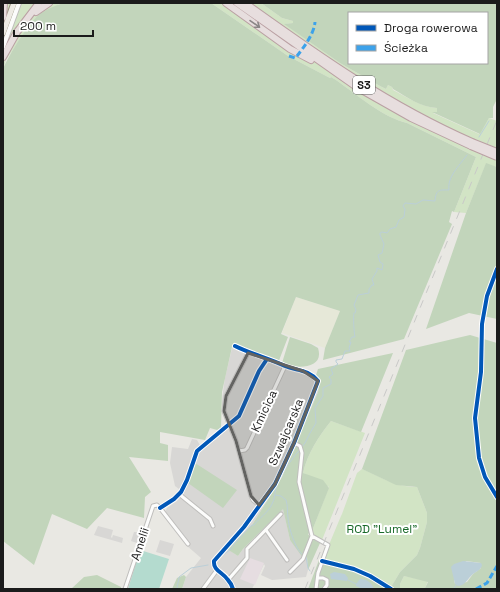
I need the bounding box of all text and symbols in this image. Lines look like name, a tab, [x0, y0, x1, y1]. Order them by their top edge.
scale bar	[14, 12, 93, 38]
legend	[348, 12, 488, 64]
text: 200 m	[20, 18, 56, 34]
one-way arrow	[249, 20, 260, 28]
text: Droga rowerowa	[384, 20, 478, 36]
text: Ścieżka	[384, 40, 428, 56]
road number: S3	[353, 76, 375, 94]
street label: Kmicica	[247, 387, 281, 435]
street label: Szwajcarska	[265, 396, 307, 468]
park label: ROD "Lumel"	[347, 521, 417, 537]
street label: Amelii	[127, 525, 153, 563]

